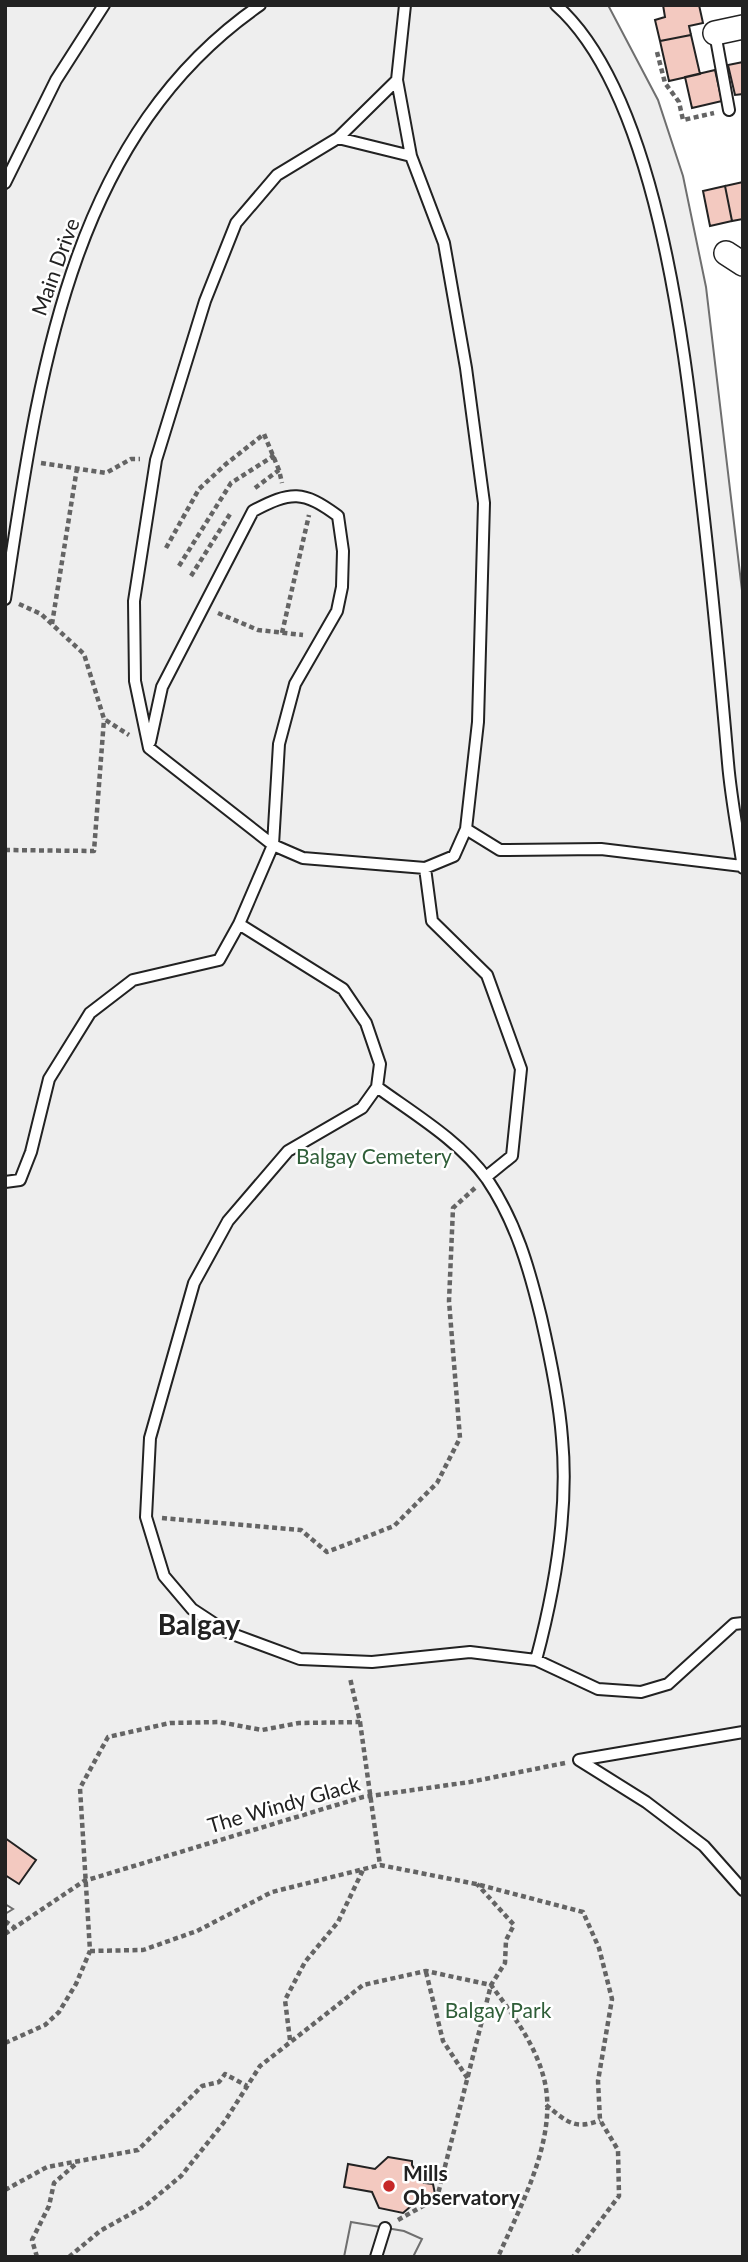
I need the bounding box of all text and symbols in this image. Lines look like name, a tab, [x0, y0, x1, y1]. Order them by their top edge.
street label: Main Drive	[25, 214, 84, 319]
park label: Balgay Cemetery	[296, 1143, 452, 1168]
district label: Balgay	[158, 1607, 241, 1641]
street label: The Windy Glack	[205, 1770, 363, 1837]
park label: Balgay Park	[445, 1997, 552, 2022]
place label: Mills Observatory	[403, 2160, 521, 2209]
marker: Mills Observatory	[381, 2178, 397, 2194]

